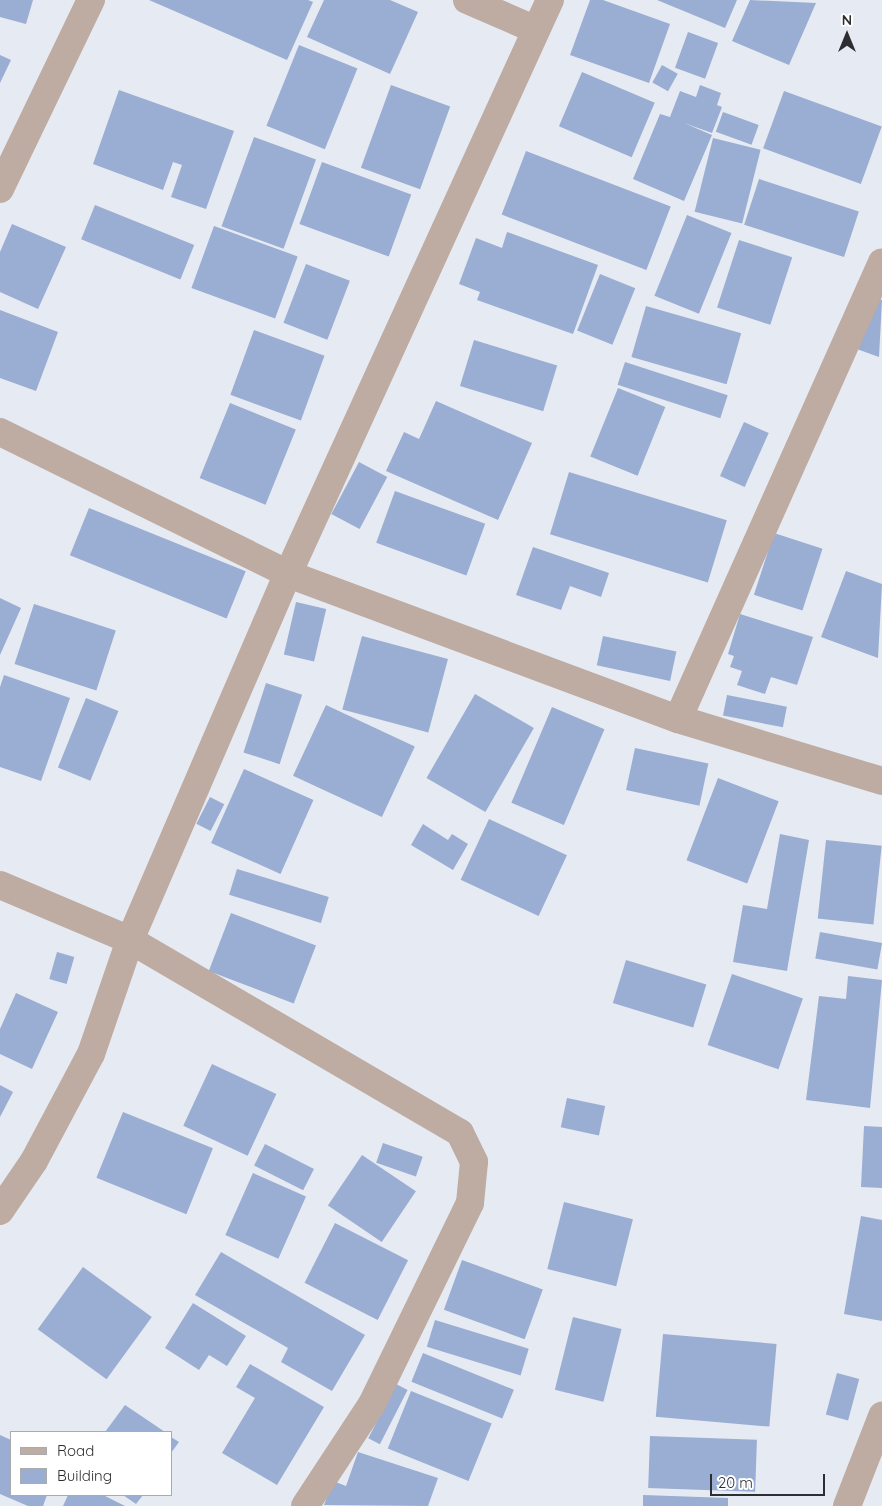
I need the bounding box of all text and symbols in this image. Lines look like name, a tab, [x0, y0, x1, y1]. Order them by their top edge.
north arrow	[822, 10, 872, 60]
text: N	[842, 11, 852, 29]
legend	[10, 1431, 172, 1496]
text: Road	[57, 1441, 94, 1460]
scale bar	[712, 1464, 827, 1496]
text: Building	[57, 1466, 112, 1485]
text: 20 m	[718, 1473, 753, 1492]

